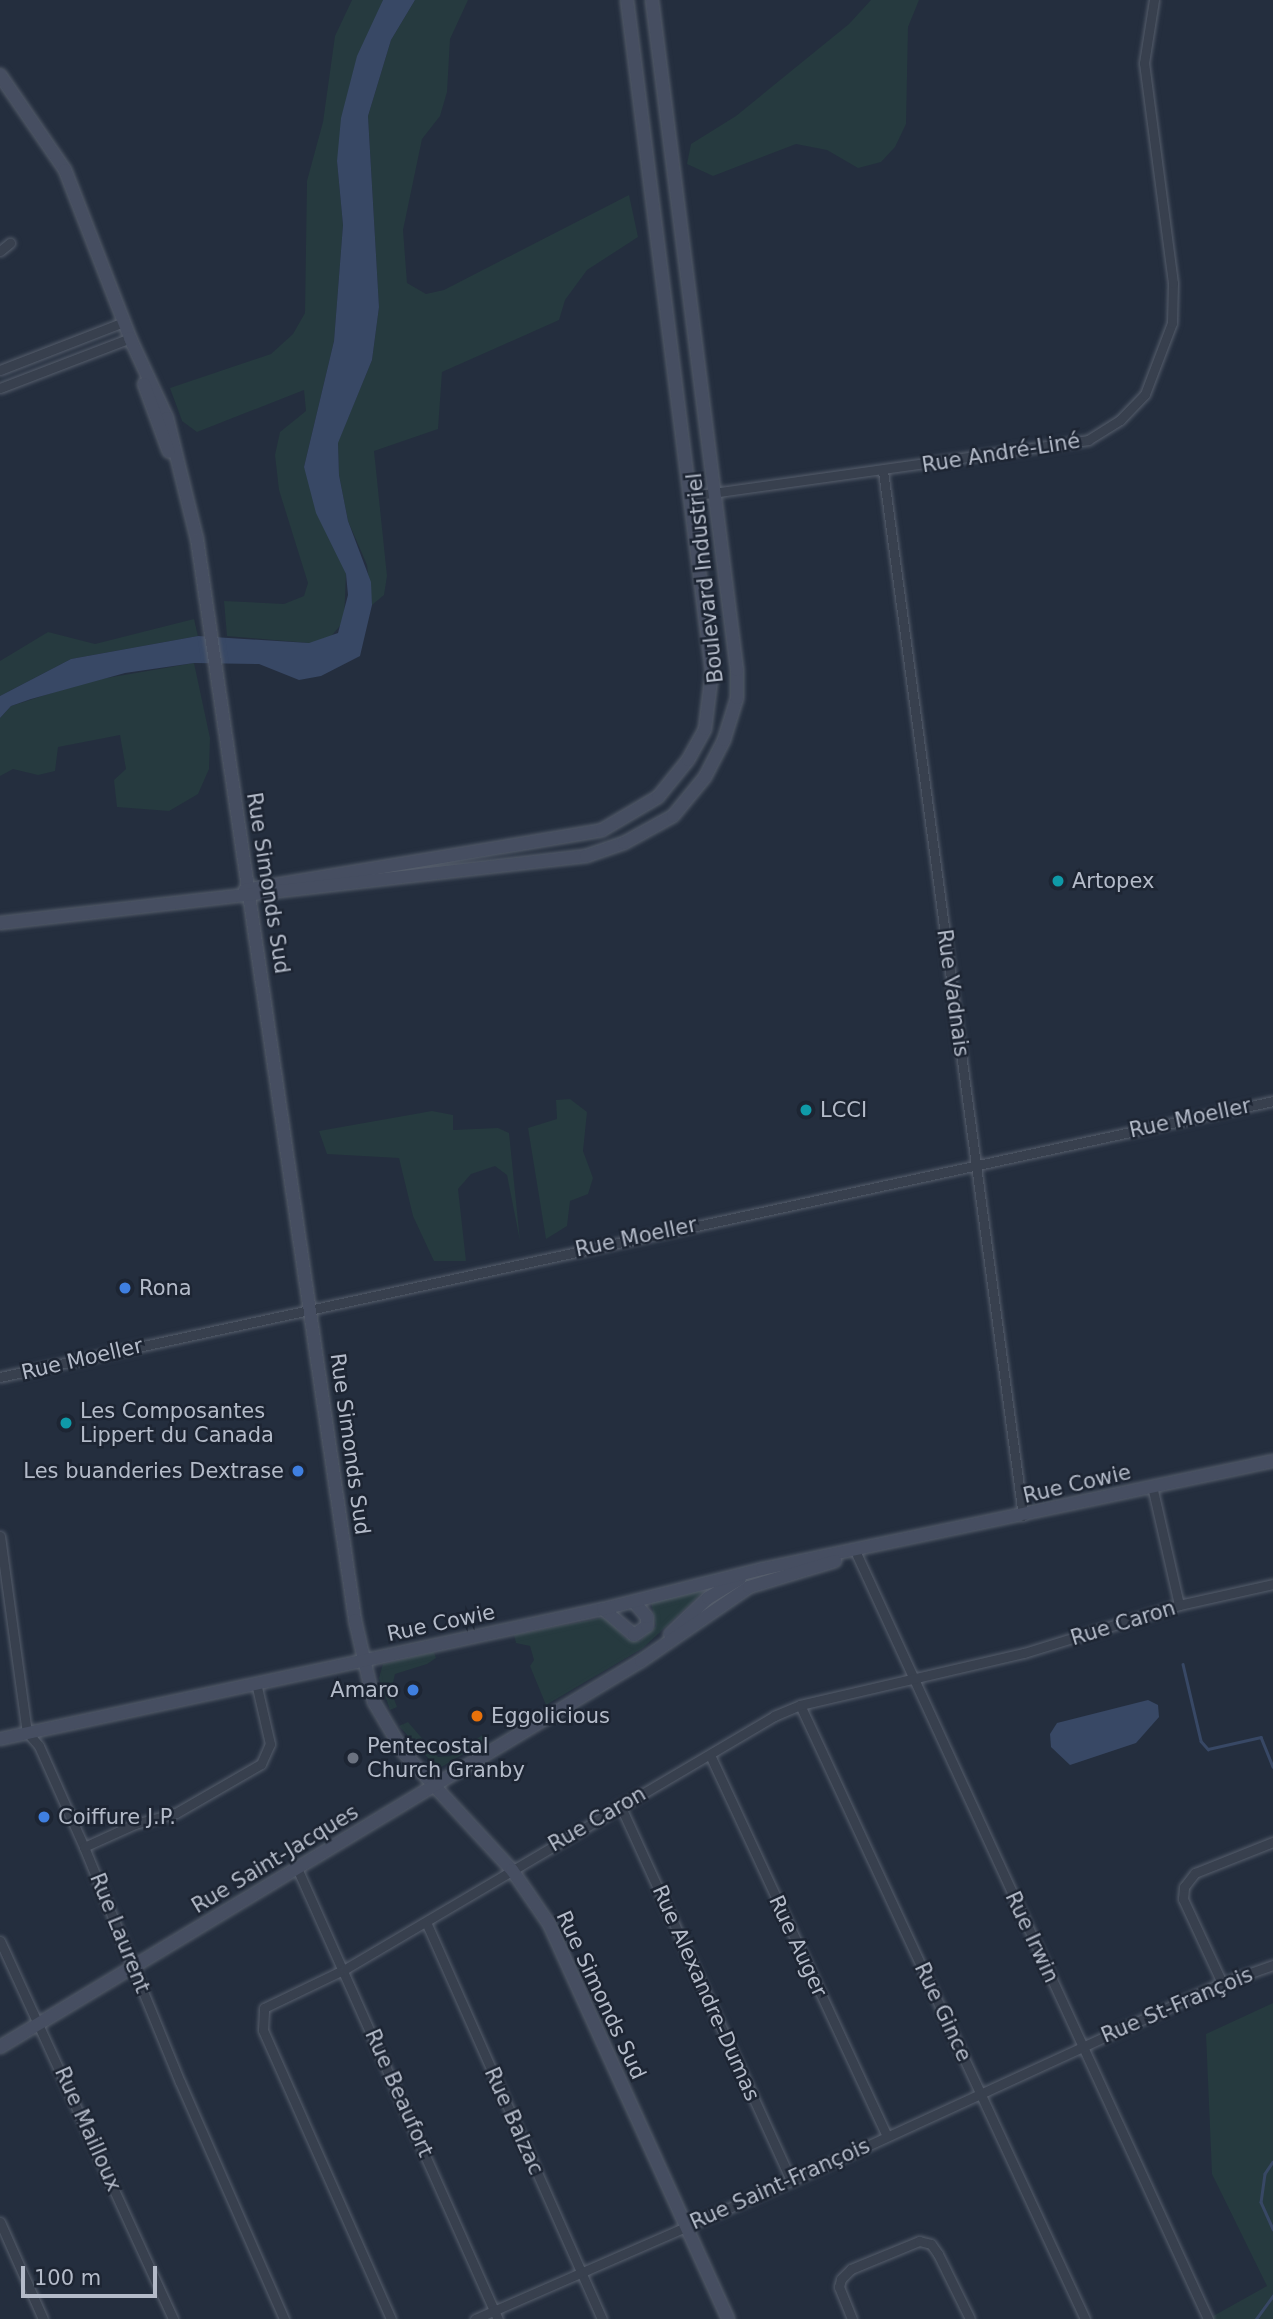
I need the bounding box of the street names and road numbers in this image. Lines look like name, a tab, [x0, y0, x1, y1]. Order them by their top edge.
street label: Rue André-Liné	[920, 428, 1082, 478]
street label: Boulevard Industriel	[681, 472, 729, 684]
street label: Rue Simonds Sud	[241, 791, 295, 975]
street label: Rue Vadnais	[932, 928, 974, 1058]
street label: Rue Moeller	[1127, 1093, 1253, 1143]
street label: Rue Moeller	[573, 1212, 699, 1262]
street label: Rue Moeller	[19, 1333, 145, 1385]
street label: Rue Simonds Sud	[325, 1352, 375, 1536]
street label: Rue Cowie	[1021, 1459, 1133, 1509]
street label: Rue Caron	[1067, 1595, 1179, 1651]
street label: Rue Cowie	[385, 1599, 497, 1647]
street label: Rue Caron	[544, 1781, 650, 1857]
street label: Rue Saint-Jacques	[187, 1799, 363, 1919]
street label: Rue Laurent	[85, 1869, 155, 1997]
street label: Rue Alexandre-Dumas	[647, 1881, 765, 2105]
street label: Rue Irwin	[1000, 1887, 1064, 1987]
street label: Rue Auger	[764, 1891, 832, 2001]
street label: Rue Simonds Sud	[551, 1907, 651, 2083]
street label: Rue Gince	[909, 1958, 977, 2066]
street label: Rue St-François	[1097, 1962, 1257, 2048]
street label: Rue Beaufort	[360, 2025, 438, 2161]
street label: Rue Mailloux	[49, 2063, 127, 2195]
street label: Rue Balzac	[479, 2063, 549, 2179]
street label: Rue Saint-François	[686, 2133, 874, 2235]

